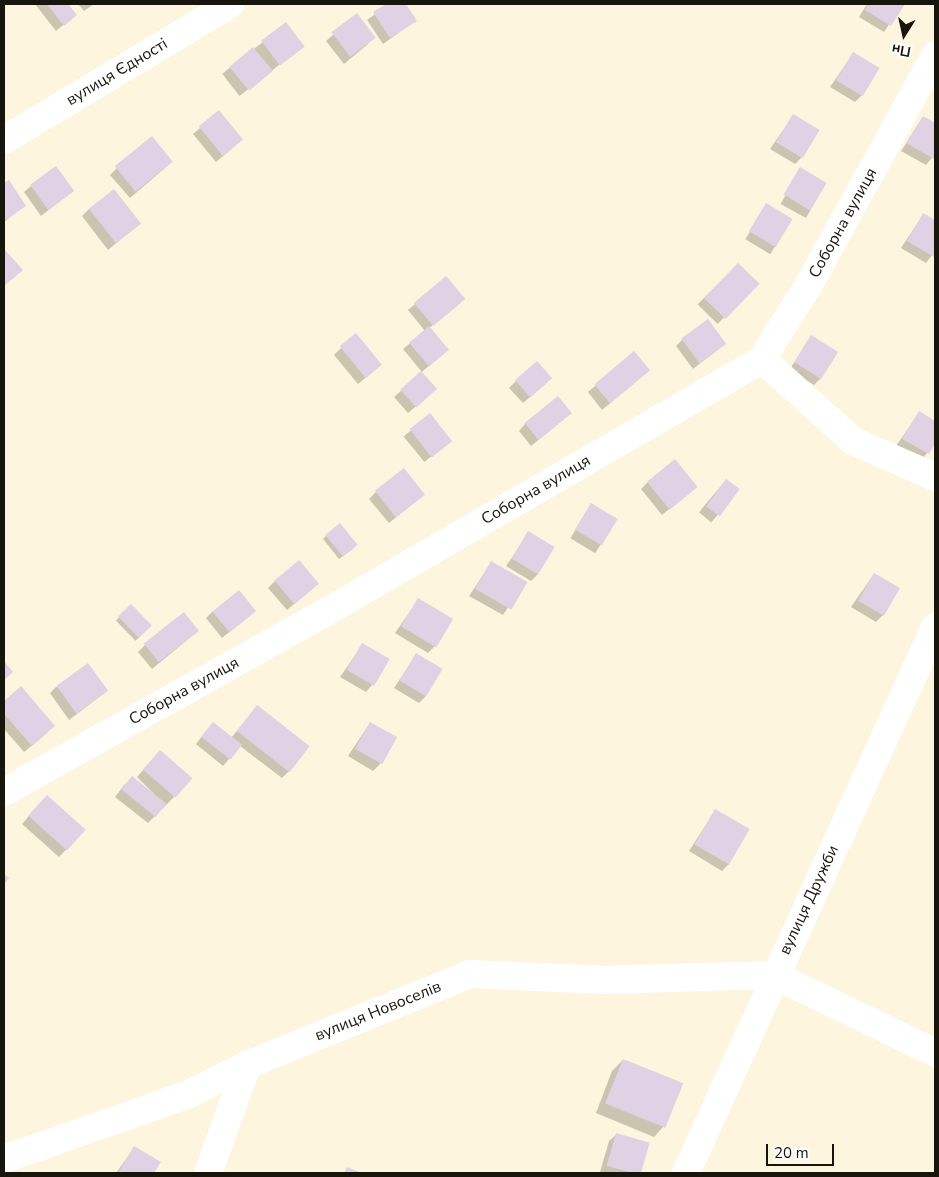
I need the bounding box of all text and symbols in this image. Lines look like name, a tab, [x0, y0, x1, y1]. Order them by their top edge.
north arrow	[879, 10, 929, 60]
street label: вулиця Єдності	[63, 34, 171, 110]
text: Пн	[890, 39, 912, 61]
street label: Соборна вулиця	[805, 165, 881, 281]
street label: Соборна вулиця	[478, 451, 594, 529]
street label: Соборна вулиця	[126, 653, 242, 729]
street label: вулиця Дружби	[775, 842, 843, 958]
street label: вулиця Новоселів	[312, 977, 444, 1045]
scale bar	[769, 1134, 836, 1166]
text: 20 m	[774, 1143, 809, 1163]

